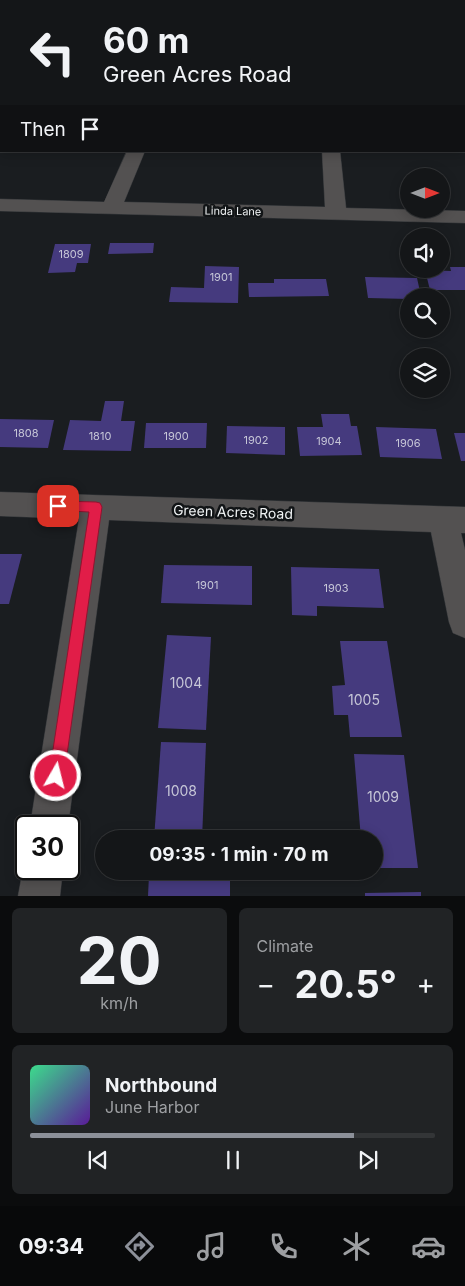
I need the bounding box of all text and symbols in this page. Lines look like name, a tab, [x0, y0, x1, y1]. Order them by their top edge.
text: 60 m	[103, 19, 190, 61]
icon: left	[20, 20, 85, 85]
text: Green Acres Road	[103, 61, 292, 87]
icon: arrive	[76, 115, 104, 143]
text: Then	[20, 118, 66, 141]
north arrow	[400, 168, 450, 218]
map controls	[400, 168, 450, 398]
street label: Linda Lane	[205, 204, 261, 218]
button: sound	[400, 228, 450, 278]
house number: 1809	[58, 247, 84, 261]
house number: 1901	[210, 270, 232, 284]
button: search	[400, 288, 450, 338]
button: layers	[400, 348, 450, 398]
house number: 1808	[13, 426, 39, 440]
house number: 1810	[89, 429, 111, 443]
house number: 1900	[163, 429, 189, 443]
house number: 1902	[244, 433, 268, 447]
house number: 1904	[316, 434, 342, 448]
house number: 1906	[395, 436, 421, 450]
pin	[37, 485, 79, 527]
icon: arrive	[44, 492, 72, 520]
street label: Green Acres Road	[173, 501, 293, 522]
house number: 1901	[196, 578, 218, 592]
house number: 1903	[323, 581, 349, 595]
house number: 1004	[170, 674, 202, 691]
house number: 1005	[348, 691, 380, 708]
position arrow	[29, 749, 81, 801]
house number: 1008	[165, 782, 197, 799]
house number: 1009	[367, 788, 399, 805]
speed limit sign: 30	[15, 815, 80, 880]
text: 09:35 · 1 min · 70 m	[149, 843, 329, 866]
text: 20	[77, 921, 162, 1000]
text: Climate	[257, 936, 313, 956]
text: 20.5°	[295, 961, 397, 1007]
text: −	[257, 967, 275, 1001]
text: +	[416, 967, 435, 1001]
text: km/h	[100, 993, 138, 1013]
text: Northbound	[105, 1074, 217, 1097]
text: June Harbor	[105, 1097, 199, 1117]
icon: previous	[84, 1146, 112, 1174]
icon: pause	[219, 1146, 247, 1174]
icon: next	[354, 1146, 382, 1174]
icon: directions	[122, 1229, 157, 1264]
icon: music	[194, 1229, 229, 1264]
icon: phone	[266, 1229, 301, 1264]
icon: climate	[339, 1229, 374, 1264]
icon: car	[411, 1229, 446, 1264]
text: 09:34	[19, 1233, 84, 1259]

